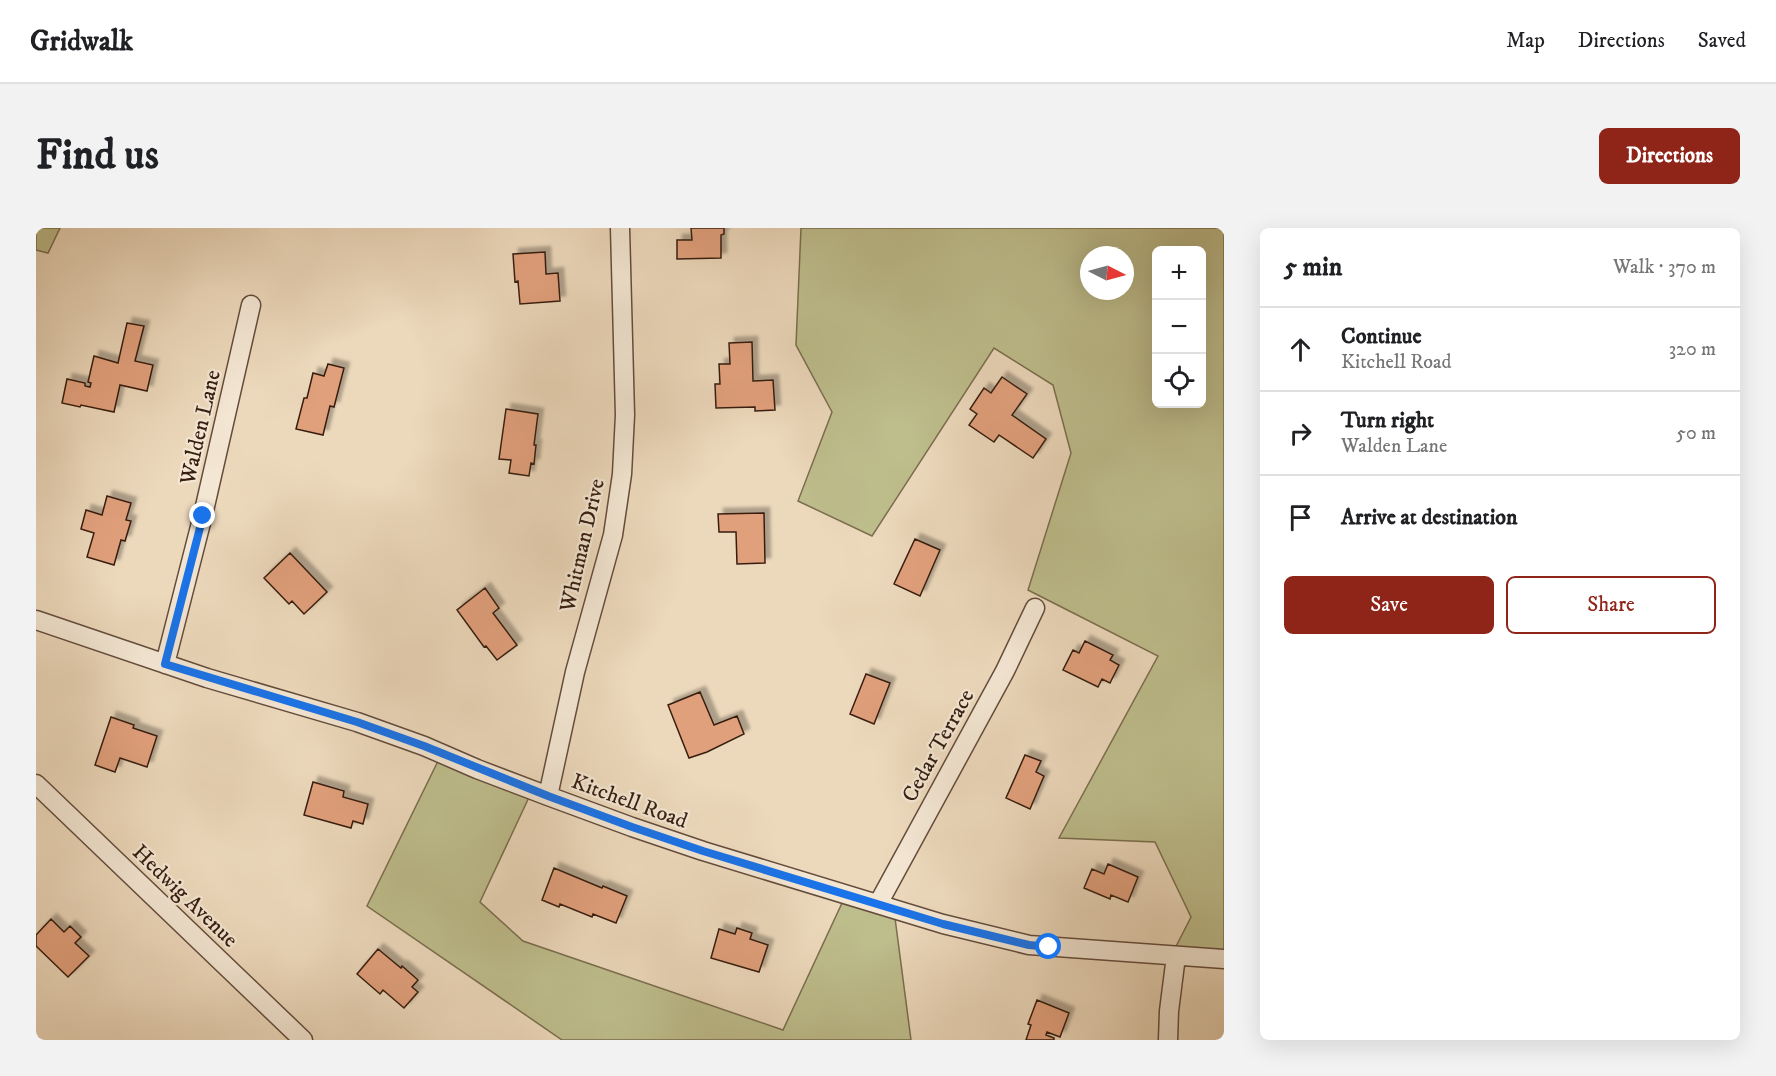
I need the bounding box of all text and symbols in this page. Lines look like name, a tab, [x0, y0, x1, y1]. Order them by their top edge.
text: Gridwalk	[30, 24, 133, 59]
text: Map	[1506, 28, 1545, 54]
text: Directions	[1578, 28, 1665, 54]
text: Saved	[1698, 28, 1746, 54]
button: Directions	[1599, 128, 1740, 184]
text: Find us	[36, 130, 159, 182]
north arrow	[1080, 246, 1134, 300]
map controls	[1152, 246, 1206, 408]
button: +	[1152, 246, 1206, 300]
text: 5 min	[1284, 251, 1342, 284]
text: Walk · 370 m	[1613, 255, 1716, 280]
button: −	[1152, 300, 1206, 354]
text: Continue	[1341, 323, 1422, 350]
icon: ahead	[1284, 333, 1317, 366]
text: 320 m	[1669, 337, 1716, 362]
text: Kitchell Road	[1341, 350, 1452, 375]
button: locate	[1152, 354, 1206, 408]
street label: Walden Lane	[174, 367, 227, 488]
text: Turn right	[1341, 407, 1434, 434]
icon: right	[1284, 417, 1317, 450]
text: 50 m	[1676, 421, 1716, 446]
text: Walden Lane	[1341, 434, 1447, 459]
street label: Whitman Drive	[554, 476, 611, 616]
icon: arrive	[1284, 501, 1317, 534]
route end	[189, 502, 215, 528]
text: Arrive at destination	[1341, 504, 1518, 531]
button: Save	[1284, 576, 1494, 634]
button: Share	[1506, 576, 1716, 634]
street label: Cedar Terrace	[896, 685, 980, 807]
street label: Kitchell Road	[568, 768, 691, 835]
street label: Hedwig Avenue	[126, 839, 244, 953]
route start	[1035, 933, 1061, 959]

